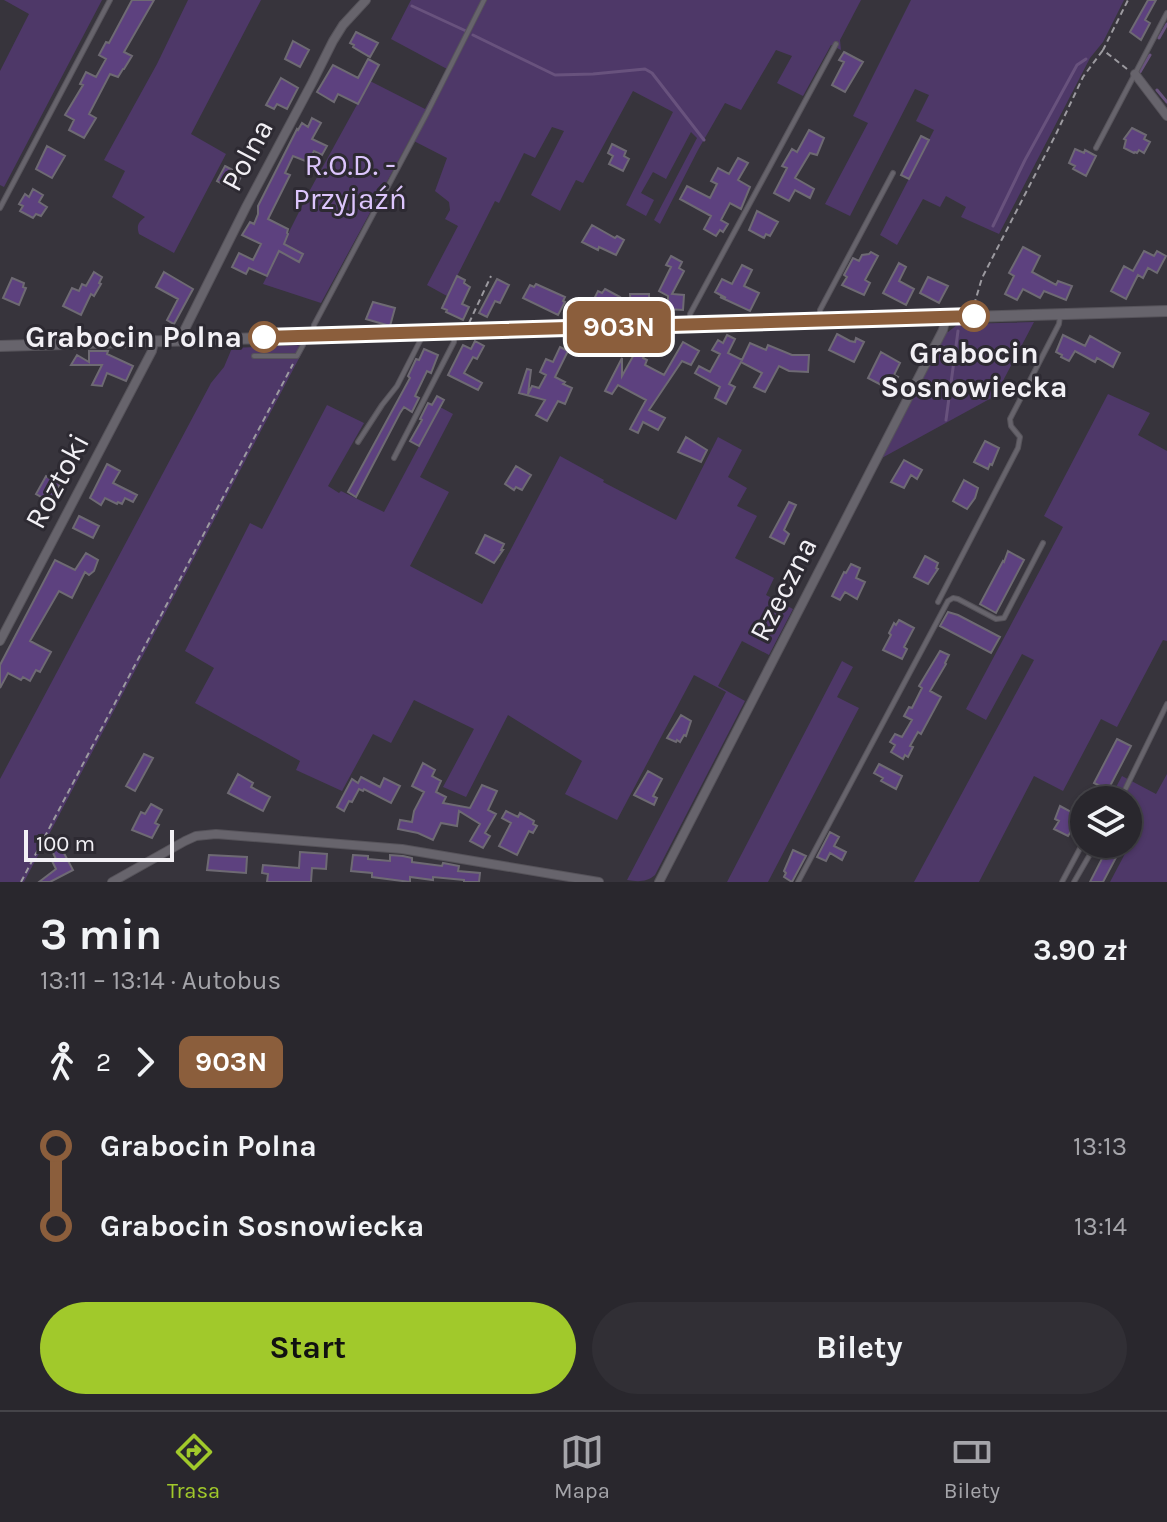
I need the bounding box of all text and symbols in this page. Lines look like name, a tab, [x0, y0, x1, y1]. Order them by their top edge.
street label: Polna	[213, 113, 281, 197]
park label: R.O.D. - Przyjaźń	[293, 147, 407, 217]
line badge: 903N	[563, 301, 675, 353]
marker: Grabocin Sosnowiecka	[959, 301, 989, 331]
text: 903N	[583, 310, 655, 343]
place label: Grabocin Polna	[25, 319, 242, 355]
marker: Grabocin Polna	[249, 322, 279, 352]
place label: Grabocin Sosnowiecka	[880, 335, 1068, 405]
street label: Roztoki	[17, 427, 97, 535]
street label: Rzeczna	[741, 531, 825, 647]
map controls	[1070, 786, 1142, 858]
button: layers	[1070, 786, 1142, 858]
scale bar	[24, 826, 174, 862]
text: 100 m	[36, 831, 95, 857]
text: 3 min	[40, 909, 162, 960]
text: 3.90 zł	[1033, 932, 1127, 968]
text: 13:11 – 13:14 · Autobus	[40, 965, 281, 996]
icon: walk	[40, 1040, 84, 1084]
icon: forward	[123, 1040, 167, 1084]
text: 903N	[195, 1045, 267, 1078]
text: 2	[96, 1047, 111, 1078]
text: Grabocin Polna	[100, 1128, 317, 1164]
text: 13:13	[1073, 1131, 1127, 1162]
text: Grabocin Sosnowiecka	[100, 1208, 424, 1244]
text: 13:14	[1074, 1211, 1127, 1242]
button: Start	[40, 1302, 576, 1394]
button: Bilety	[592, 1302, 1127, 1394]
tab: Trasa	[167, 1430, 220, 1504]
tab: Mapa	[554, 1430, 610, 1504]
tab: Bilety	[944, 1430, 1000, 1504]

